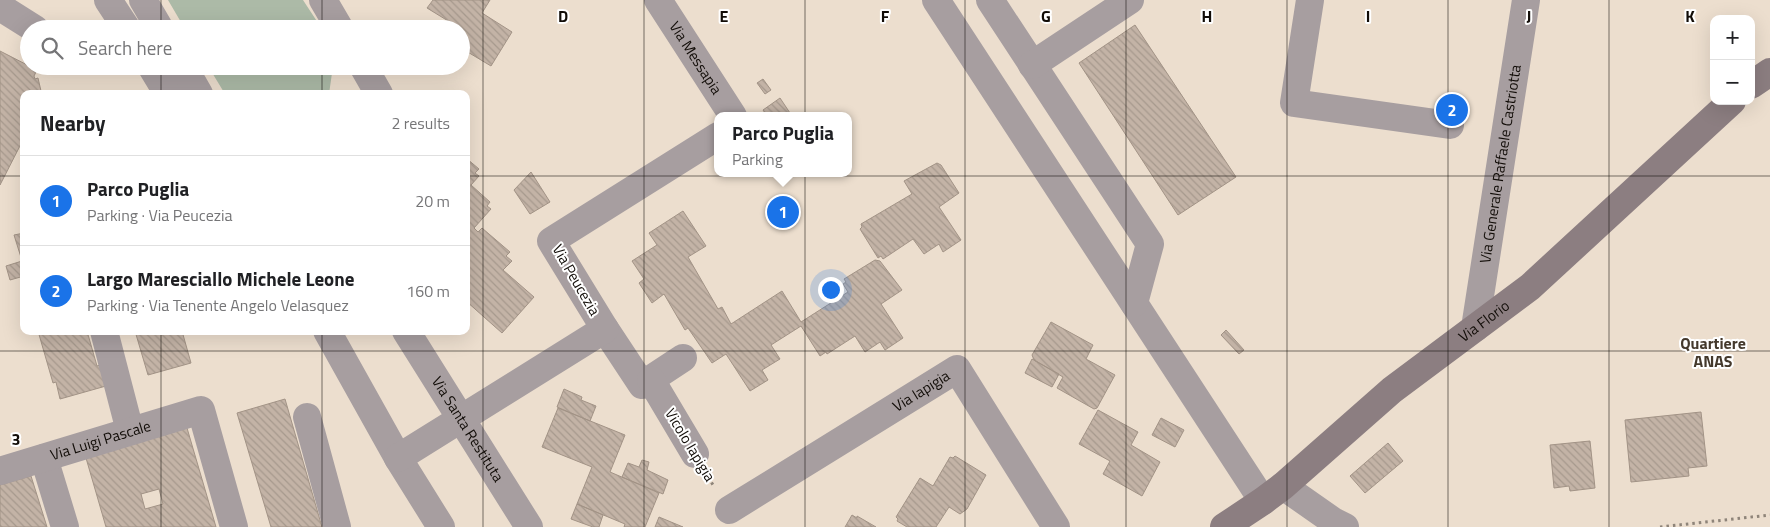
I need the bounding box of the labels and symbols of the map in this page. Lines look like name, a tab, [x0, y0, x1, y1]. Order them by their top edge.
text: D	[558, 4, 568, 28]
text: E	[720, 4, 729, 28]
text: F	[881, 4, 890, 28]
text: G	[1041, 4, 1051, 28]
text: H	[1202, 4, 1212, 28]
text: I	[1366, 4, 1370, 28]
text: J	[1527, 4, 1531, 28]
text: K	[1685, 4, 1695, 28]
street label: Via Messapia	[664, 17, 728, 99]
street label: Via Generale Raffaele Castriotta	[1473, 62, 1527, 265]
pin: 2	[1436, 91, 1468, 129]
pin: 1	[767, 193, 799, 231]
street label: Via Peucezia	[547, 240, 606, 320]
your location	[818, 277, 844, 303]
street label: Via Florio	[1453, 294, 1514, 348]
district label: Quartiere ANAS	[1680, 331, 1746, 373]
street label: Via Iapigia	[888, 364, 955, 417]
street label: Via Santa Restituta	[426, 372, 510, 487]
street label: Vicolo Iapigia	[659, 404, 722, 486]
street label: Via Luigi Pascale	[47, 414, 153, 466]
text: 3	[12, 427, 20, 451]

